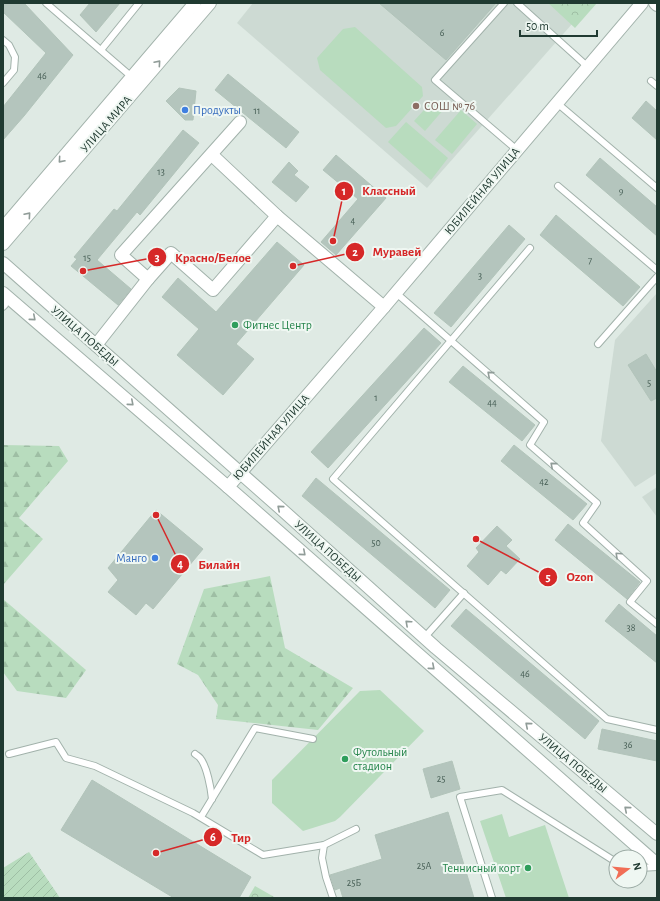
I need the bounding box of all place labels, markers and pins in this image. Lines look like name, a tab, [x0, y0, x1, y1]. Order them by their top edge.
place label: СОШ № 76	[424, 100, 475, 112]
marker: СОШ № 76	[411, 101, 421, 111]
place label: Продукты	[193, 104, 241, 117]
marker: Продукты	[180, 105, 190, 115]
callout: Классный	[334, 178, 424, 203]
callout: Муравей	[345, 239, 430, 264]
callout: Красно/Белое	[147, 245, 259, 270]
place label: Фитнес Центр	[243, 319, 312, 331]
marker: Фитнес Центр	[230, 320, 240, 330]
place label: Манго	[116, 552, 147, 564]
callout: Билайн	[170, 552, 248, 577]
marker: Манго	[150, 553, 160, 563]
callout: Ozon	[538, 564, 601, 589]
place label: Футольный стадион	[353, 746, 407, 772]
marker: Футольный стадион	[340, 754, 350, 764]
callout: Тир	[203, 825, 259, 850]
place label: Теннисный корт	[443, 862, 521, 874]
marker: Теннисный корт	[523, 863, 533, 873]

